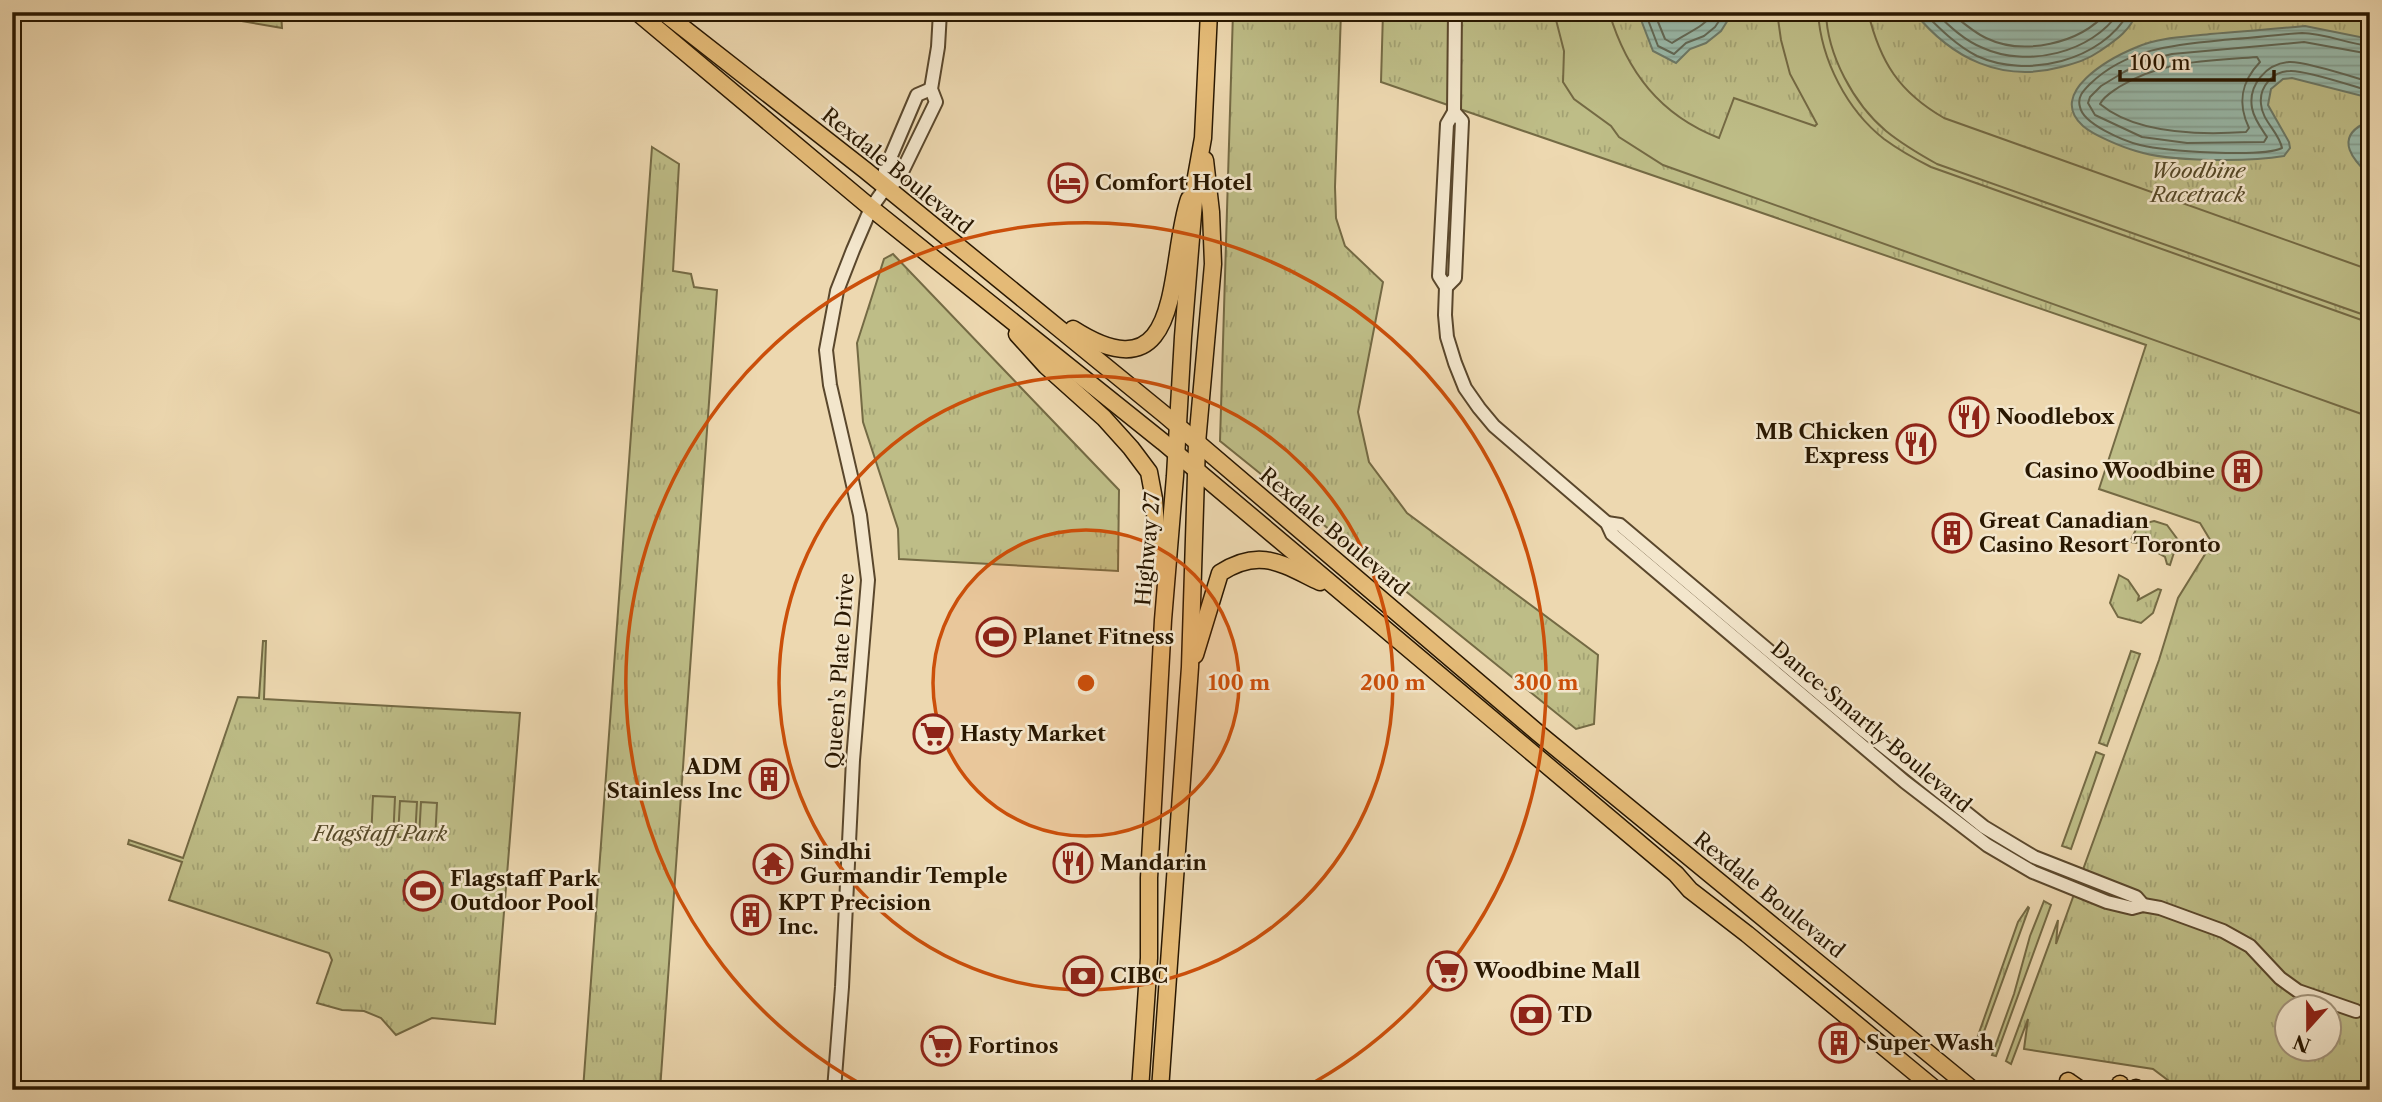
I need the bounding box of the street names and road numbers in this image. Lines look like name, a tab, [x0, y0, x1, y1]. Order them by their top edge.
street label: Rexdale Boulevard	[817, 102, 978, 239]
street label: Rexdale Boulevard	[1255, 462, 1414, 601]
street label: Highway 27	[1130, 490, 1165, 607]
street label: Queen's Plate Drive	[820, 572, 859, 770]
street label: Dance Smartly Boulevard	[1766, 636, 1976, 818]
street label: Rexdale Boulevard	[1689, 826, 1850, 963]

